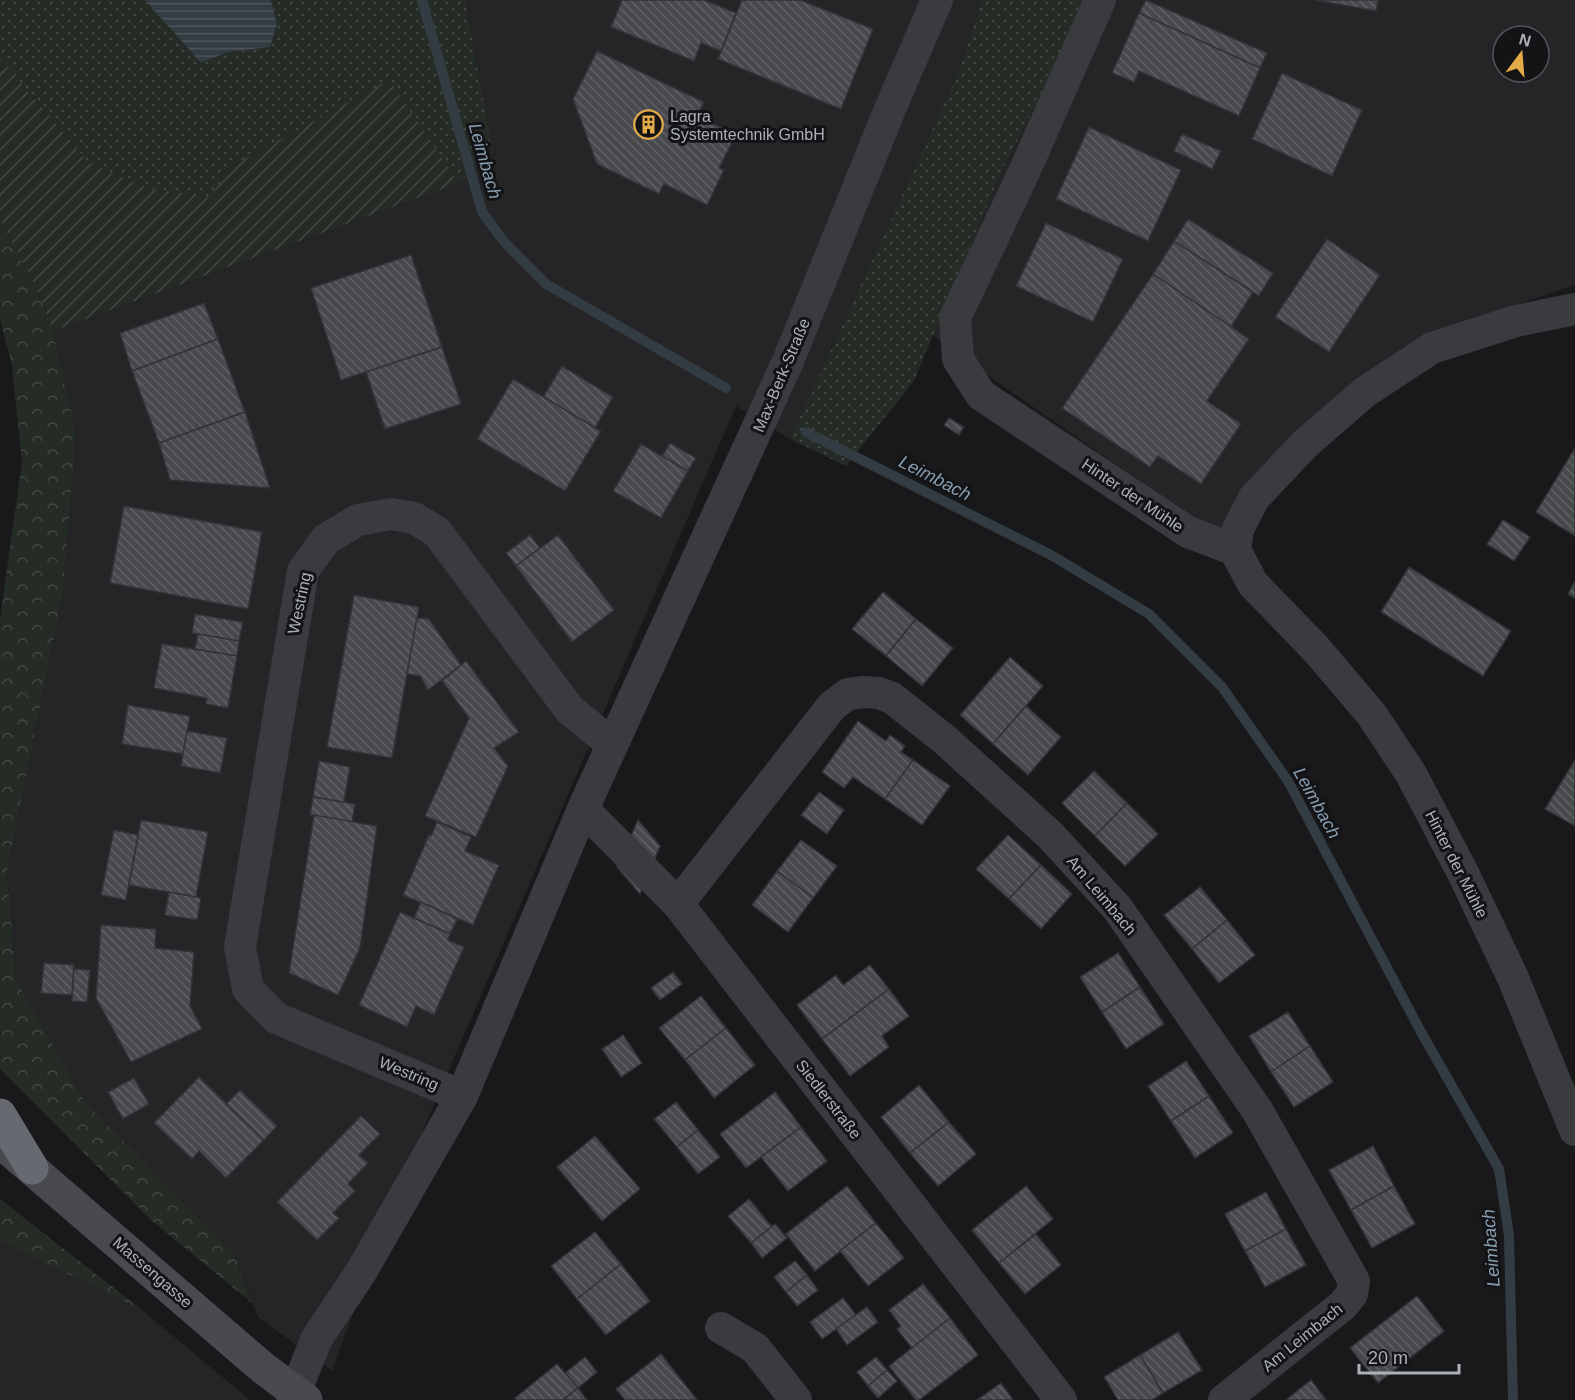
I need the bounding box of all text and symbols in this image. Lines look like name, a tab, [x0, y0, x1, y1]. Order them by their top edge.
north arrow	[1491, 24, 1551, 84]
text: N	[1517, 30, 1533, 50]
place label: Lagra Systemtechnik GmbH	[670, 108, 825, 143]
building icon: Lagra Systemtechnik GmbH	[633, 109, 665, 141]
water label: Leimbach	[465, 121, 505, 201]
street label: Max-Berk-Straße	[750, 316, 813, 435]
water label: Leimbach	[896, 451, 974, 505]
street label: Hinter der Mühle	[1079, 455, 1187, 536]
street label: Westring	[285, 571, 314, 636]
water label: Leimbach	[1289, 764, 1345, 842]
street label: Hinter der Mühle	[1422, 808, 1491, 921]
street label: Am Leimbach	[1064, 852, 1140, 938]
street label: Westring	[377, 1053, 441, 1094]
street label: Siedlerstraße	[793, 1057, 865, 1142]
water label: Leimbach	[1478, 1208, 1504, 1288]
street label: Massengasse	[110, 1234, 196, 1311]
street label: Am Leimbach	[1259, 1300, 1346, 1375]
scale bar	[1359, 1337, 1460, 1375]
text: 20 m	[1368, 1348, 1408, 1368]

